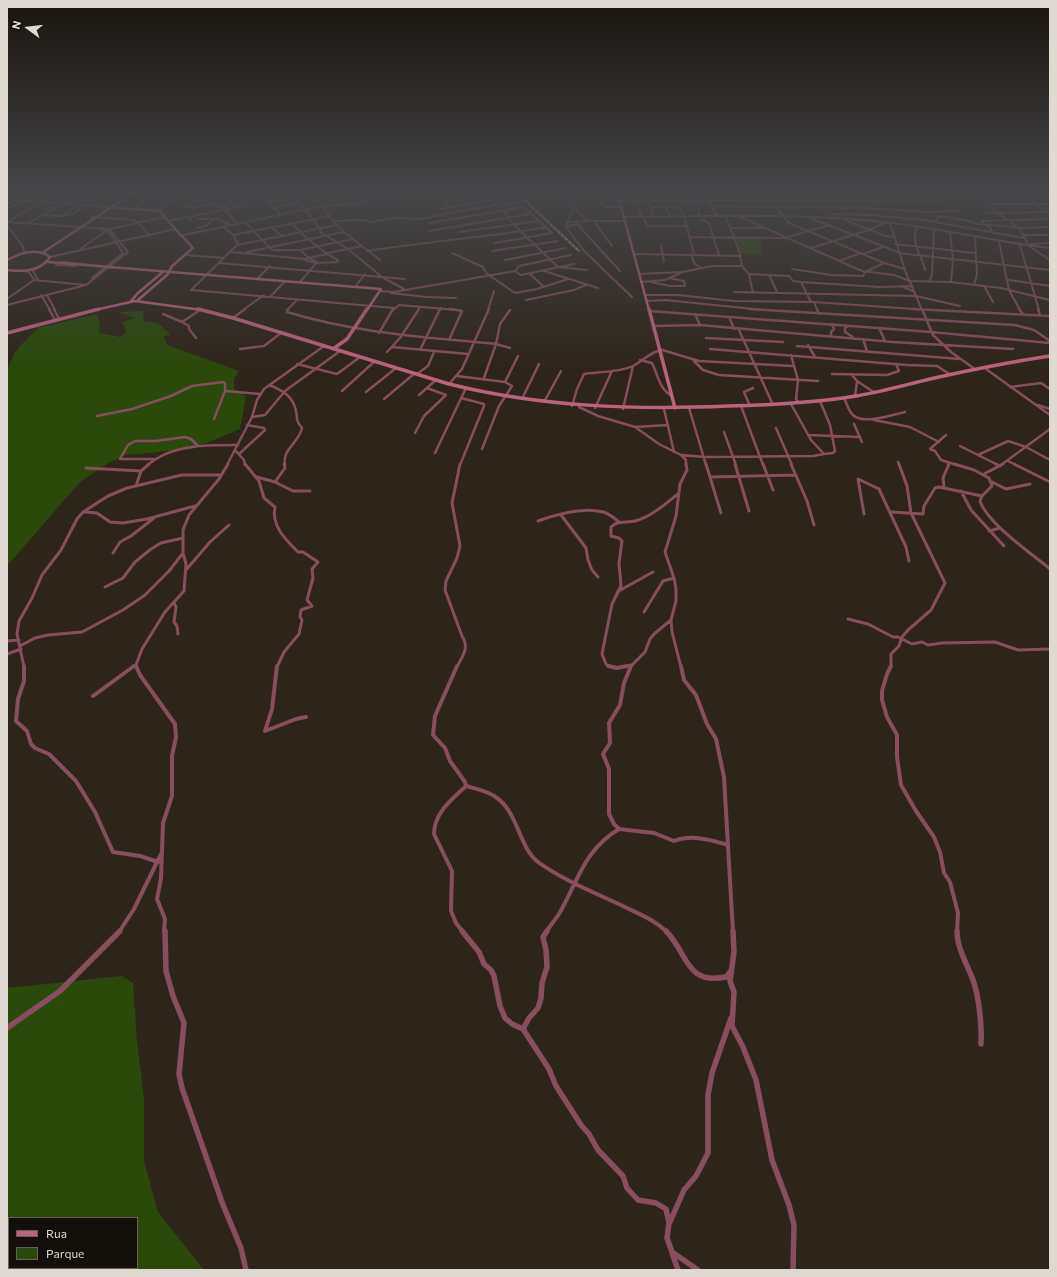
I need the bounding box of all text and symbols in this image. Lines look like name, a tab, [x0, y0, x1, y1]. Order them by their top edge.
north arrow	[8, 8, 48, 48]
text: N	[9, 19, 23, 30]
legend	[8, 1217, 138, 1269]
text: Rua	[46, 1226, 67, 1240]
text: Parque	[46, 1246, 84, 1260]

